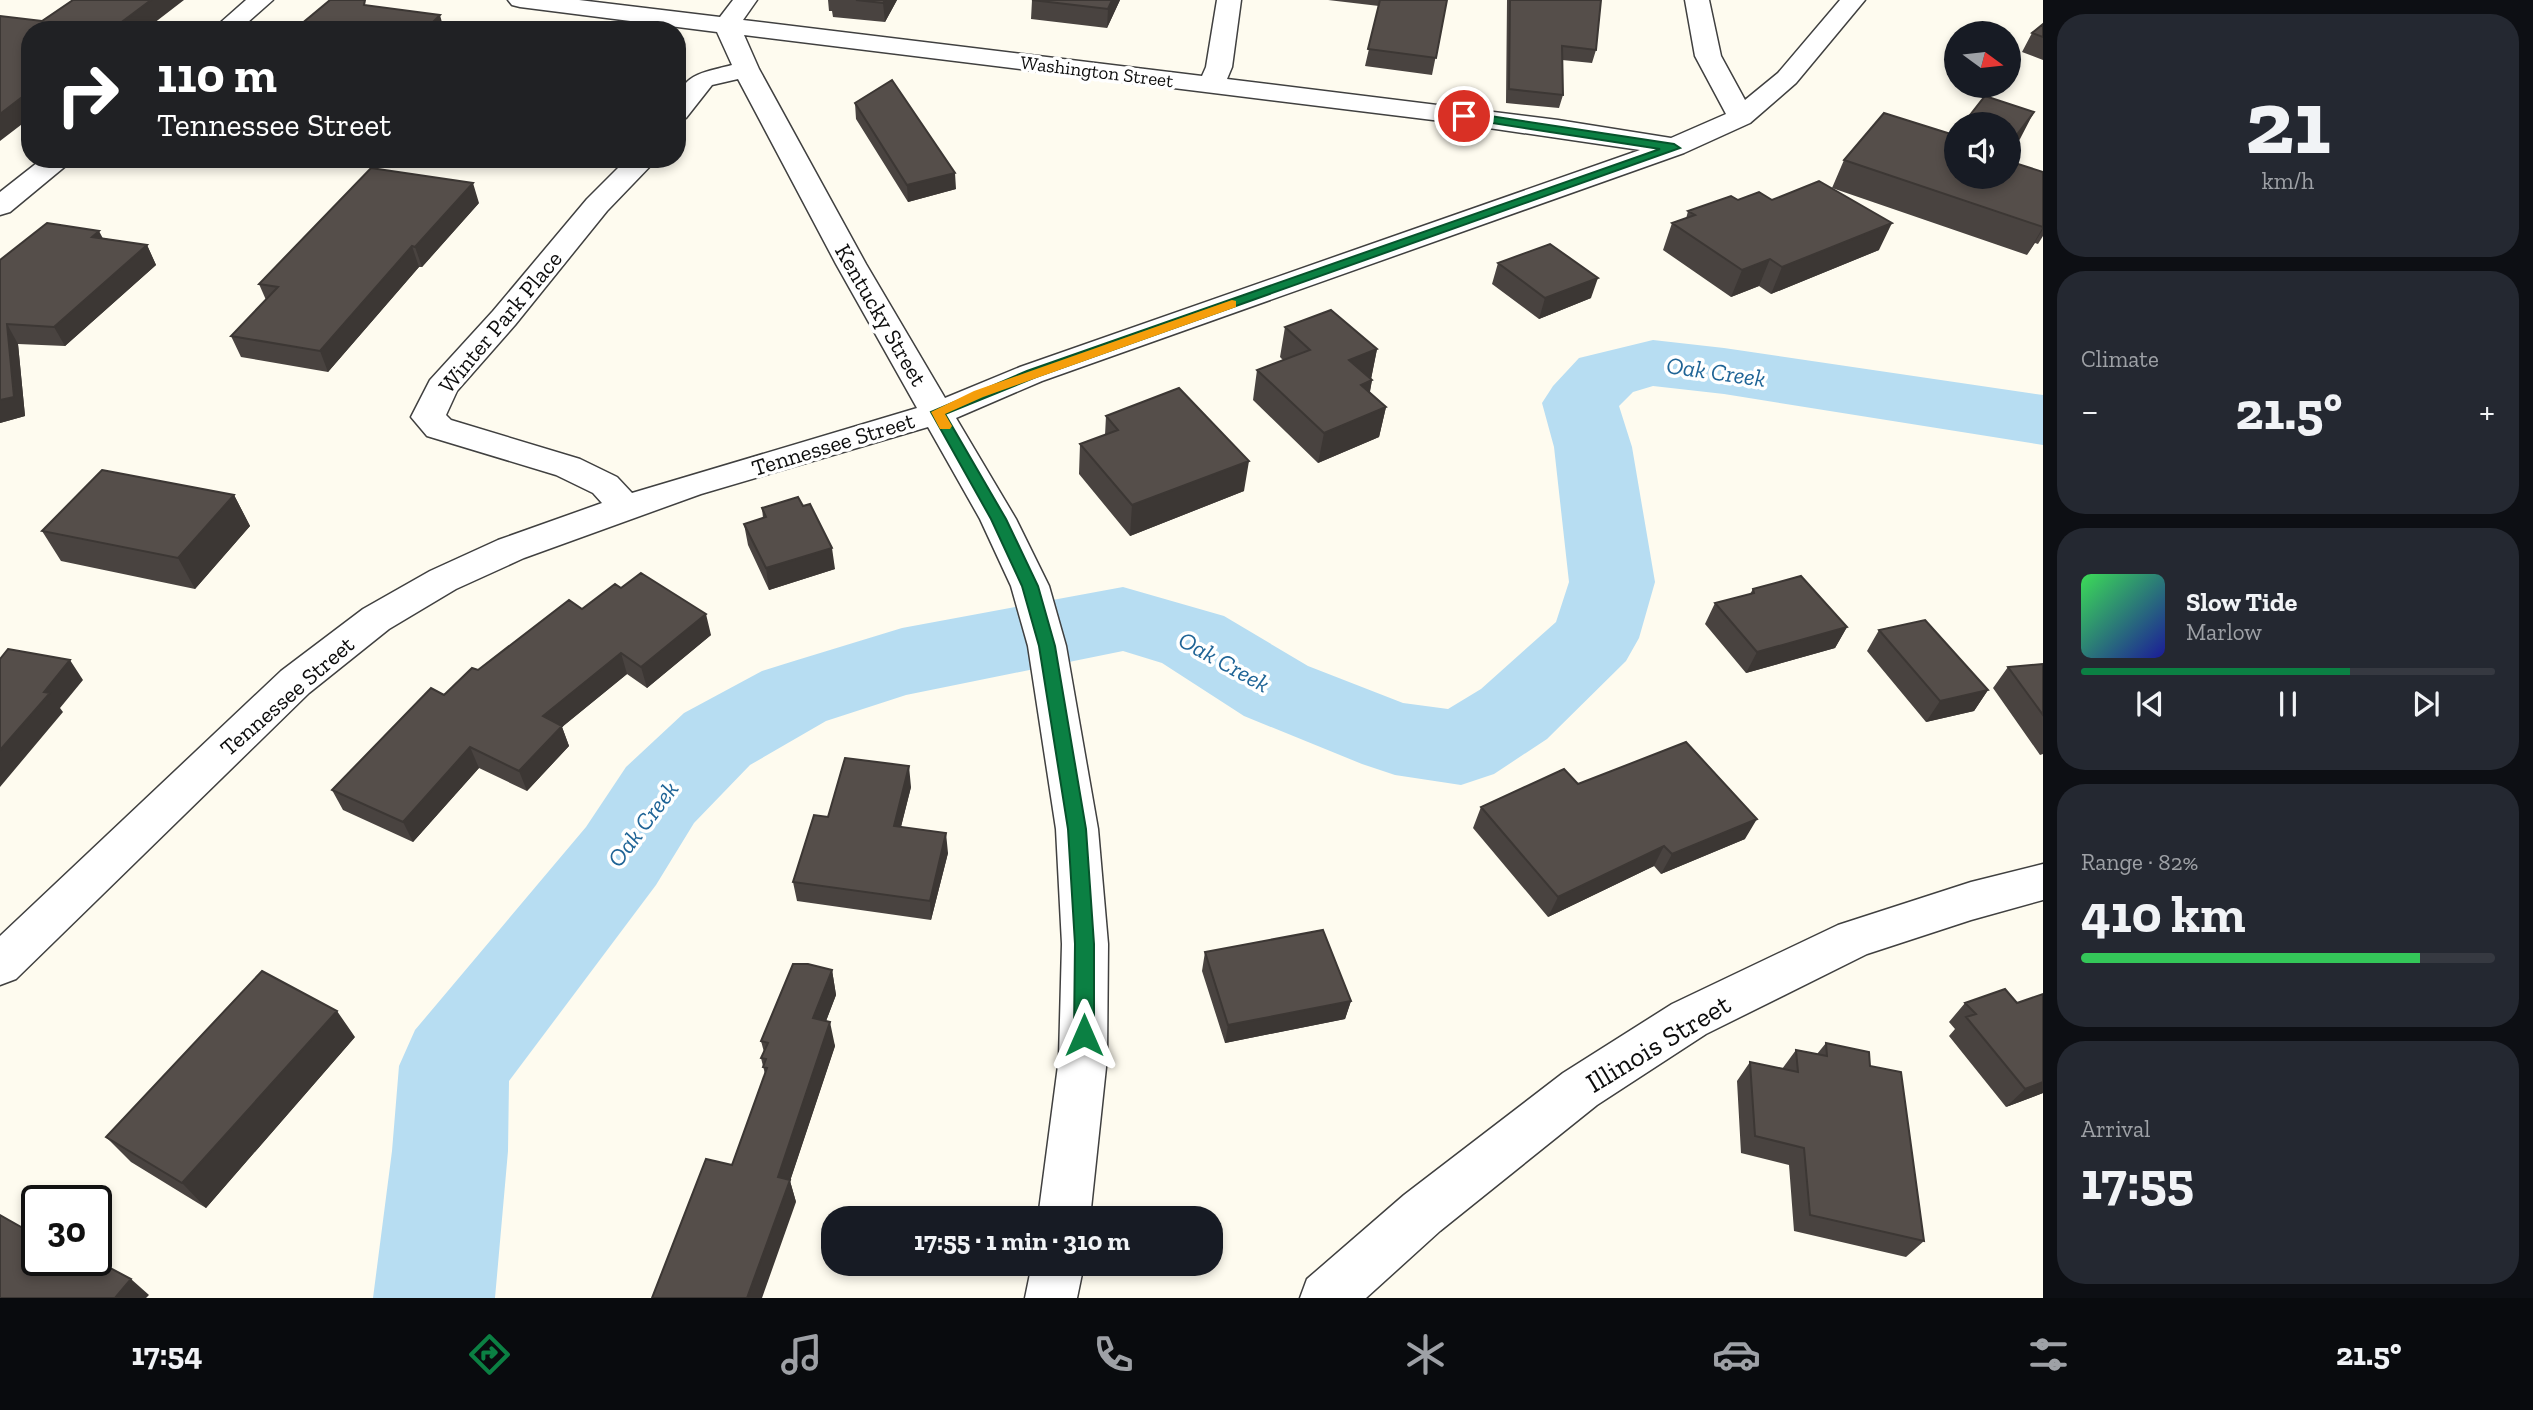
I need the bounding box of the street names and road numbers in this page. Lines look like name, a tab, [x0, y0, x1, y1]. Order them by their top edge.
street label: Washington Street	[1019, 51, 1175, 92]
street label: Kentucky Street	[829, 239, 933, 391]
street label: Winter Park Place	[432, 245, 568, 399]
street label: Tennessee Street	[748, 406, 918, 482]
street label: Tennessee Street	[214, 630, 360, 762]
street label: Illinois Street	[1580, 987, 1737, 1099]

